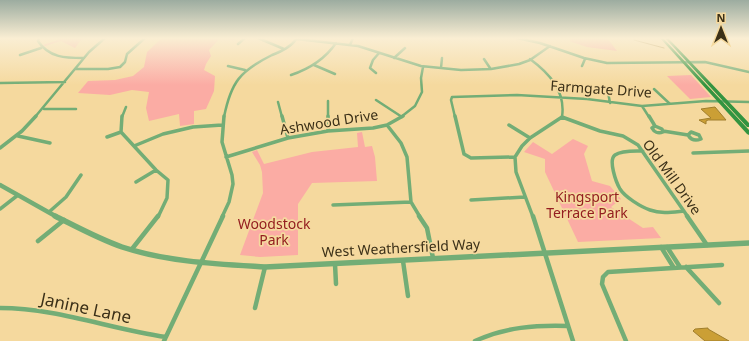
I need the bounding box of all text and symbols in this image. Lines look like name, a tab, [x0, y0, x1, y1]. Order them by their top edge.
north arrow	[701, 8, 741, 48]
text: N	[717, 10, 725, 25]
street label: Farmgate Drive	[550, 75, 653, 102]
street label: Ashwood Drive	[278, 104, 379, 139]
street label: Old Mill Drive	[639, 135, 706, 218]
park label: Kingsport Terrace Park	[546, 187, 628, 222]
park label: Woodstock Park	[238, 214, 311, 249]
street label: West Weathersfield Way	[321, 234, 481, 261]
street label: Janine Lane	[37, 286, 134, 328]

